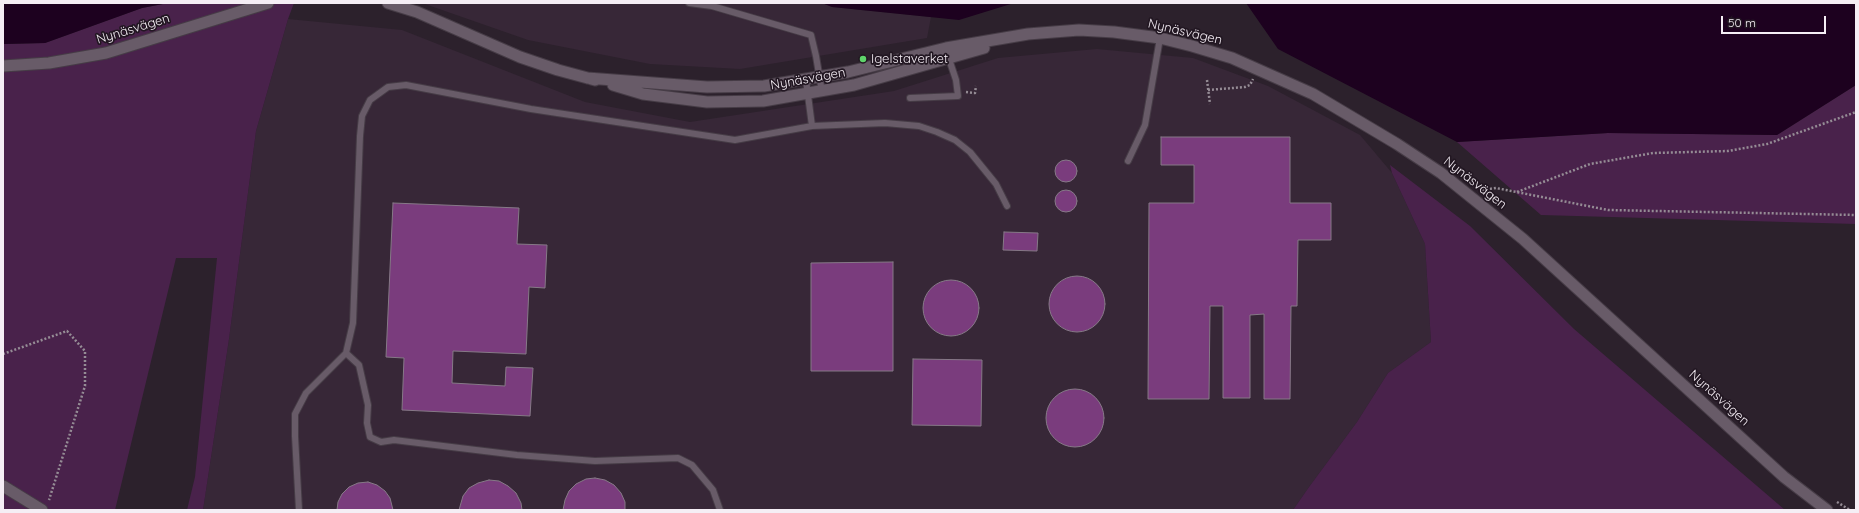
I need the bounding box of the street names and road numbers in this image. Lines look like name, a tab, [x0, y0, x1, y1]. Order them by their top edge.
street label: Nynäsvägen	[94, 10, 172, 48]
street label: Nynäsvägen	[1146, 16, 1224, 48]
street label: Nynäsvägen	[769, 65, 847, 93]
street label: Nynäsvägen	[1440, 154, 1510, 212]
street label: Nynäsvägen	[1686, 367, 1752, 429]

